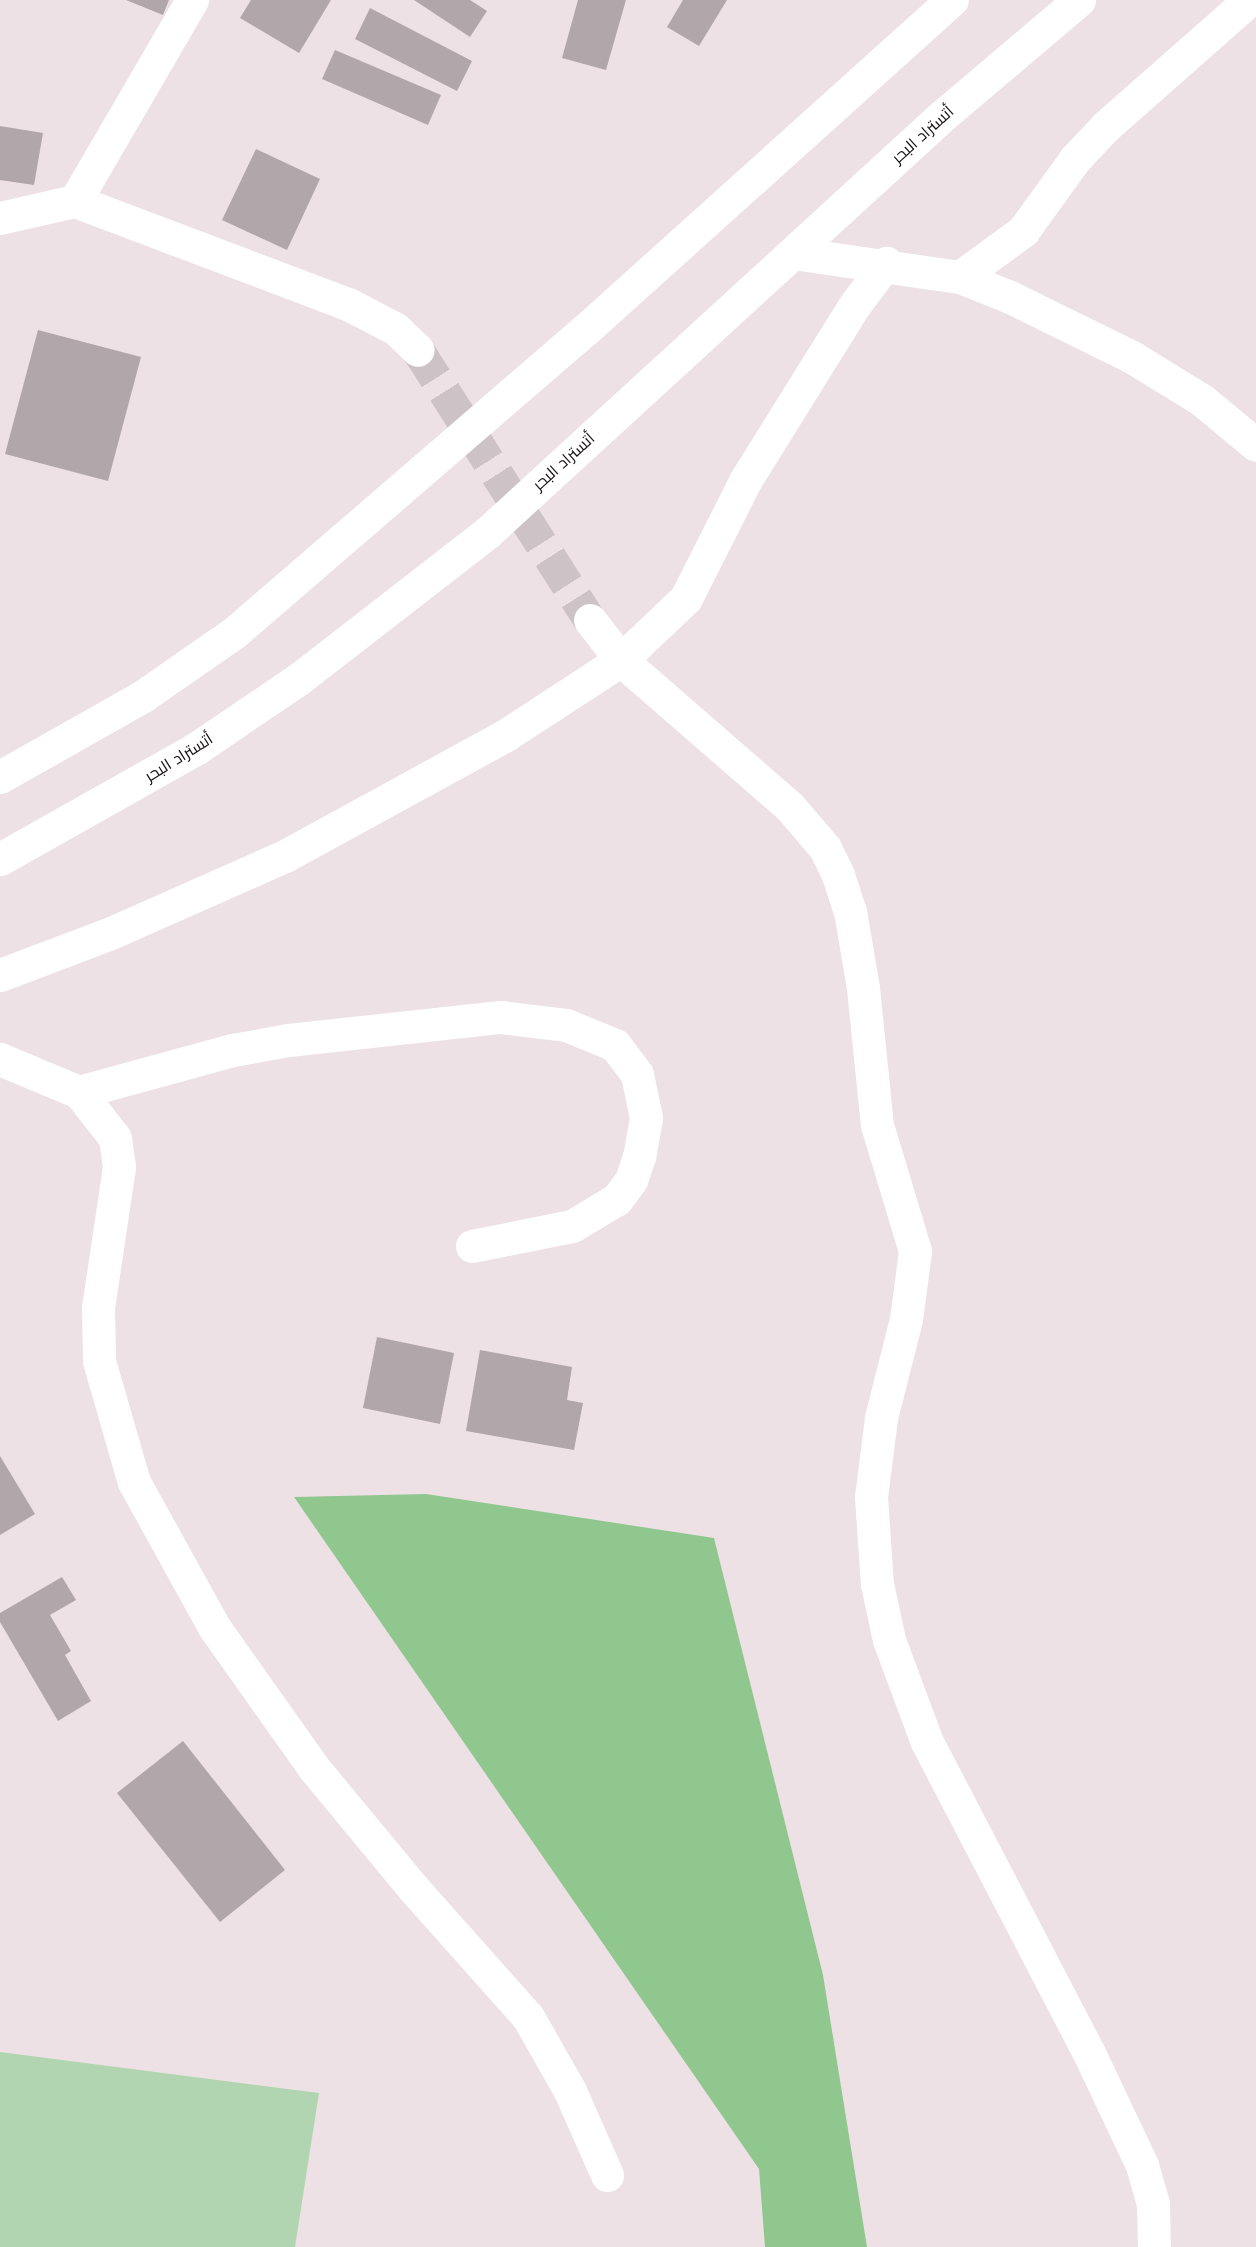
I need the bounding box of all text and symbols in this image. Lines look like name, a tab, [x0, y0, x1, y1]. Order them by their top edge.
street label: أتستراد البحر	[888, 102, 958, 168]
street label: أتستراد البحر	[529, 429, 599, 495]
street label: أتستراد البحر	[141, 730, 217, 786]

